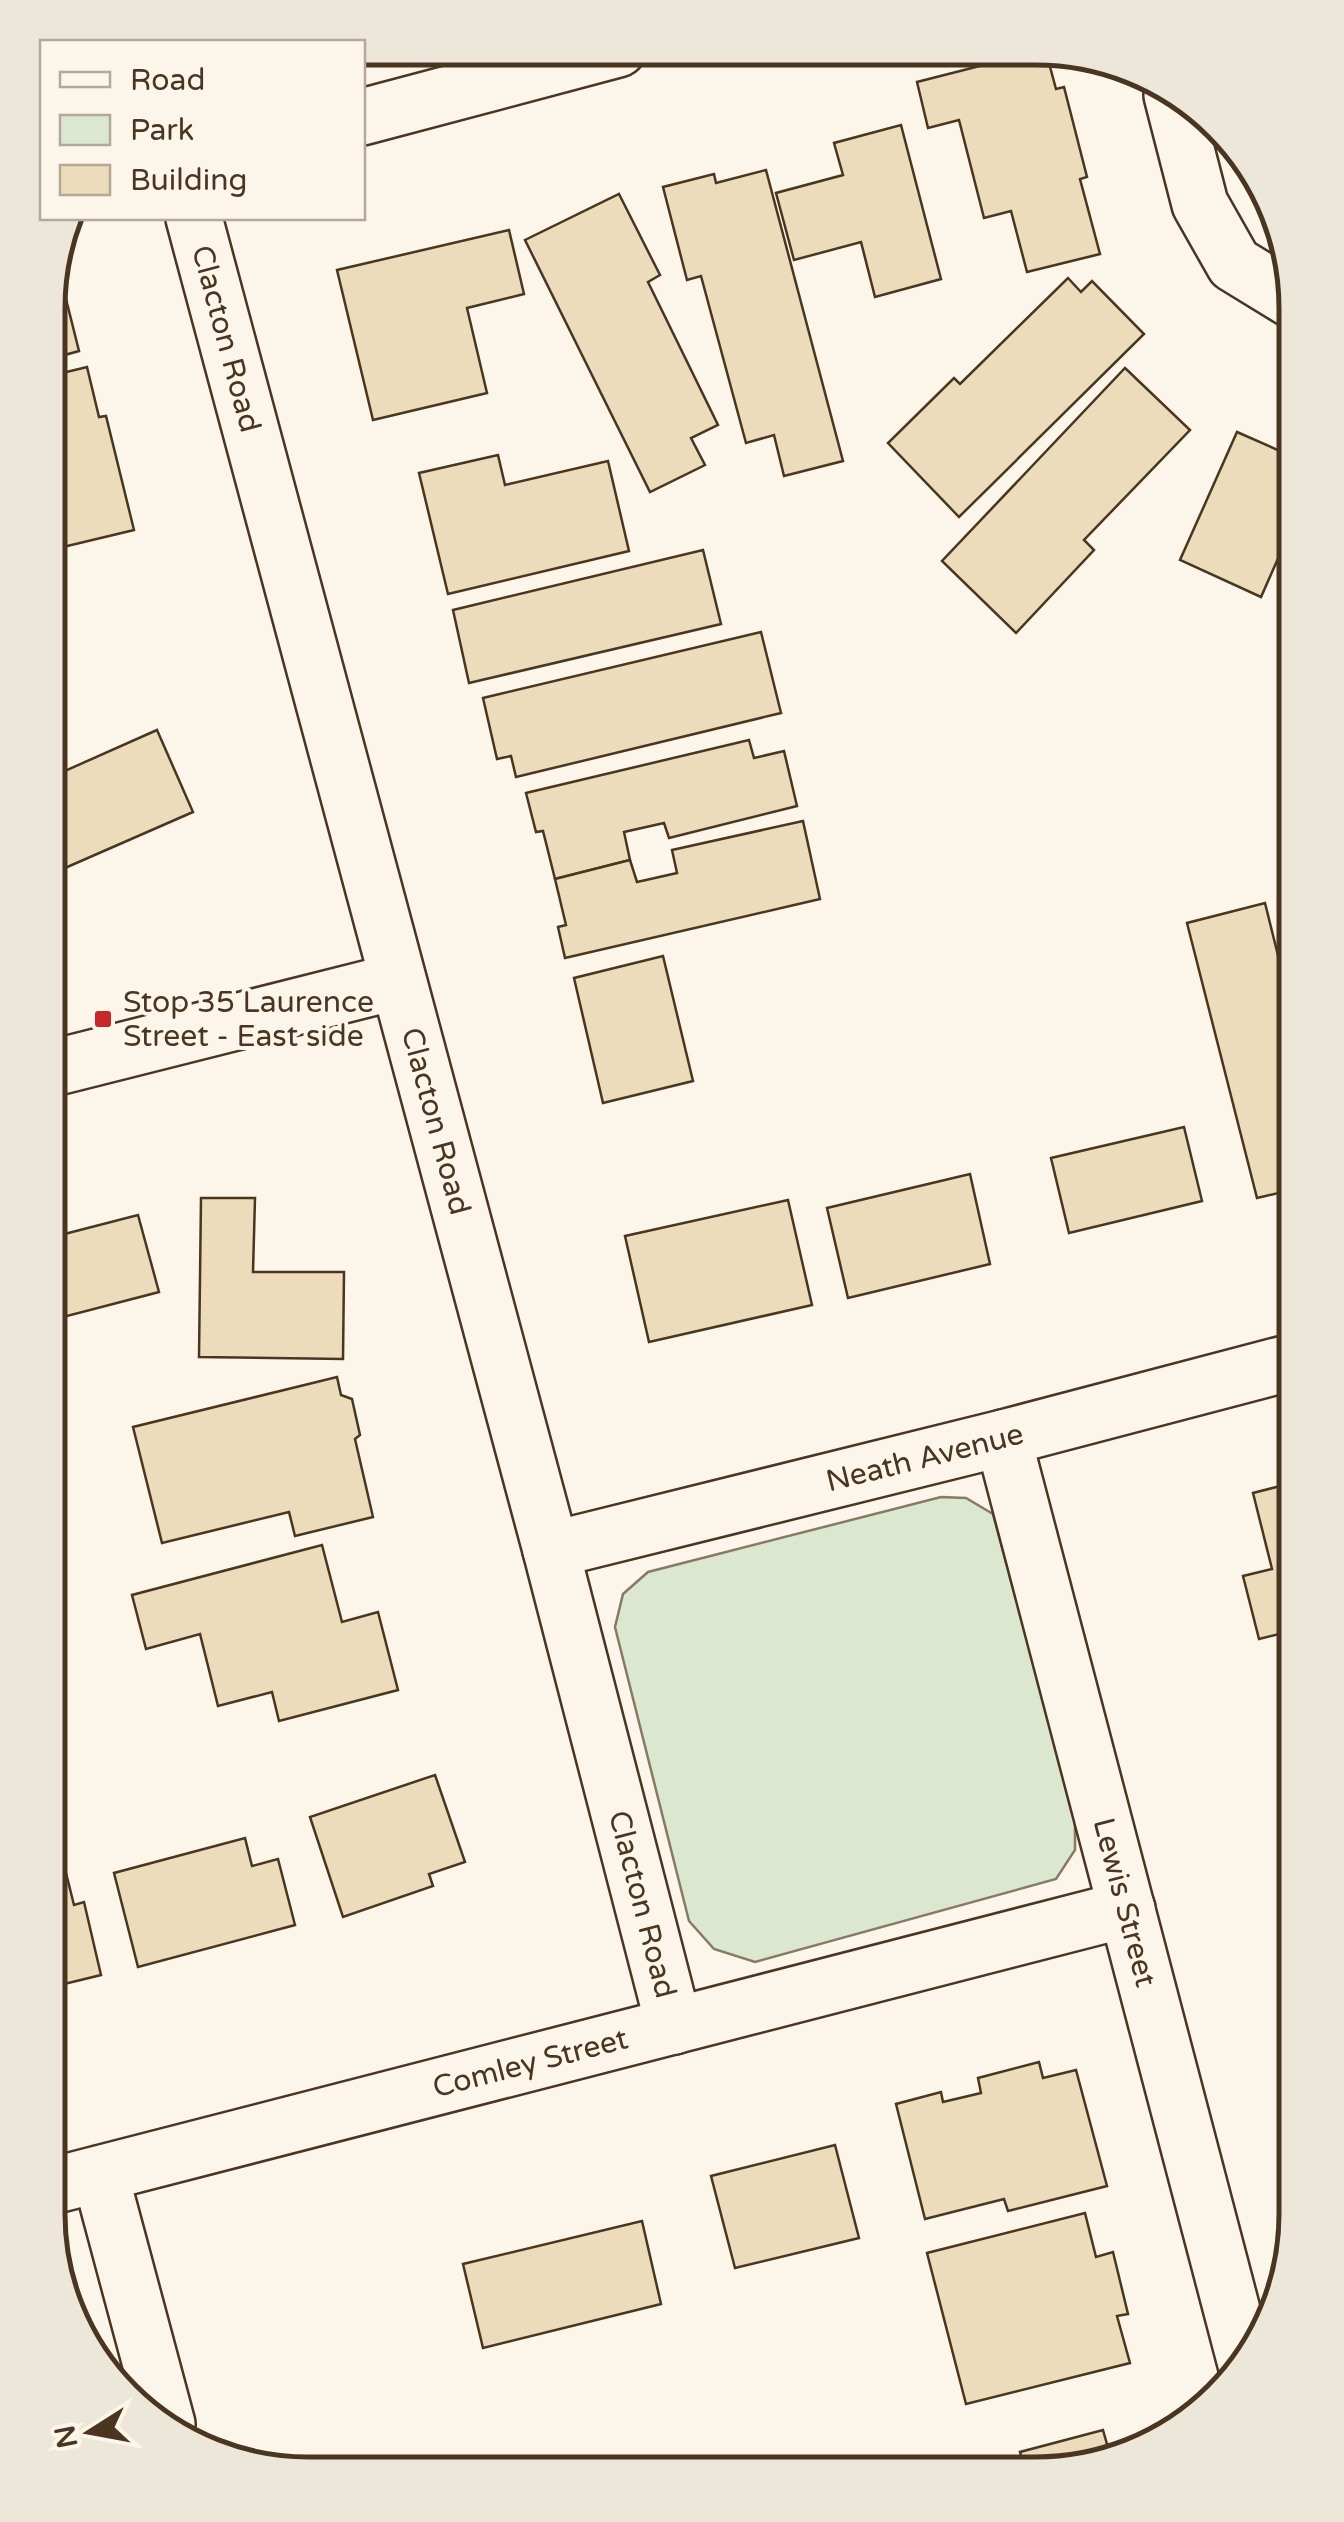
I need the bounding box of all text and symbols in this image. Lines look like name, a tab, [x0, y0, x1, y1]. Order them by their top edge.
legend	[40, 40, 365, 220]
text: Road	[130, 62, 205, 99]
text: Park	[130, 112, 194, 149]
text: Building	[130, 162, 247, 199]
street label: Clacton Road	[184, 241, 269, 436]
place label: Stop 35 Laurence Street - East side	[123, 984, 374, 1055]
marker: Stop 35 Laurence Street - East side	[92, 1008, 114, 1030]
street label: Clacton Road	[393, 1023, 479, 1219]
street label: Neath Avenue	[822, 1415, 1027, 1500]
street label: Clacton Road	[601, 1807, 685, 2002]
street label: Lewis Street	[1085, 1814, 1165, 1991]
street label: Comley Street	[429, 2020, 632, 2106]
north arrow	[40, 2382, 140, 2482]
text: N	[48, 2422, 85, 2451]

